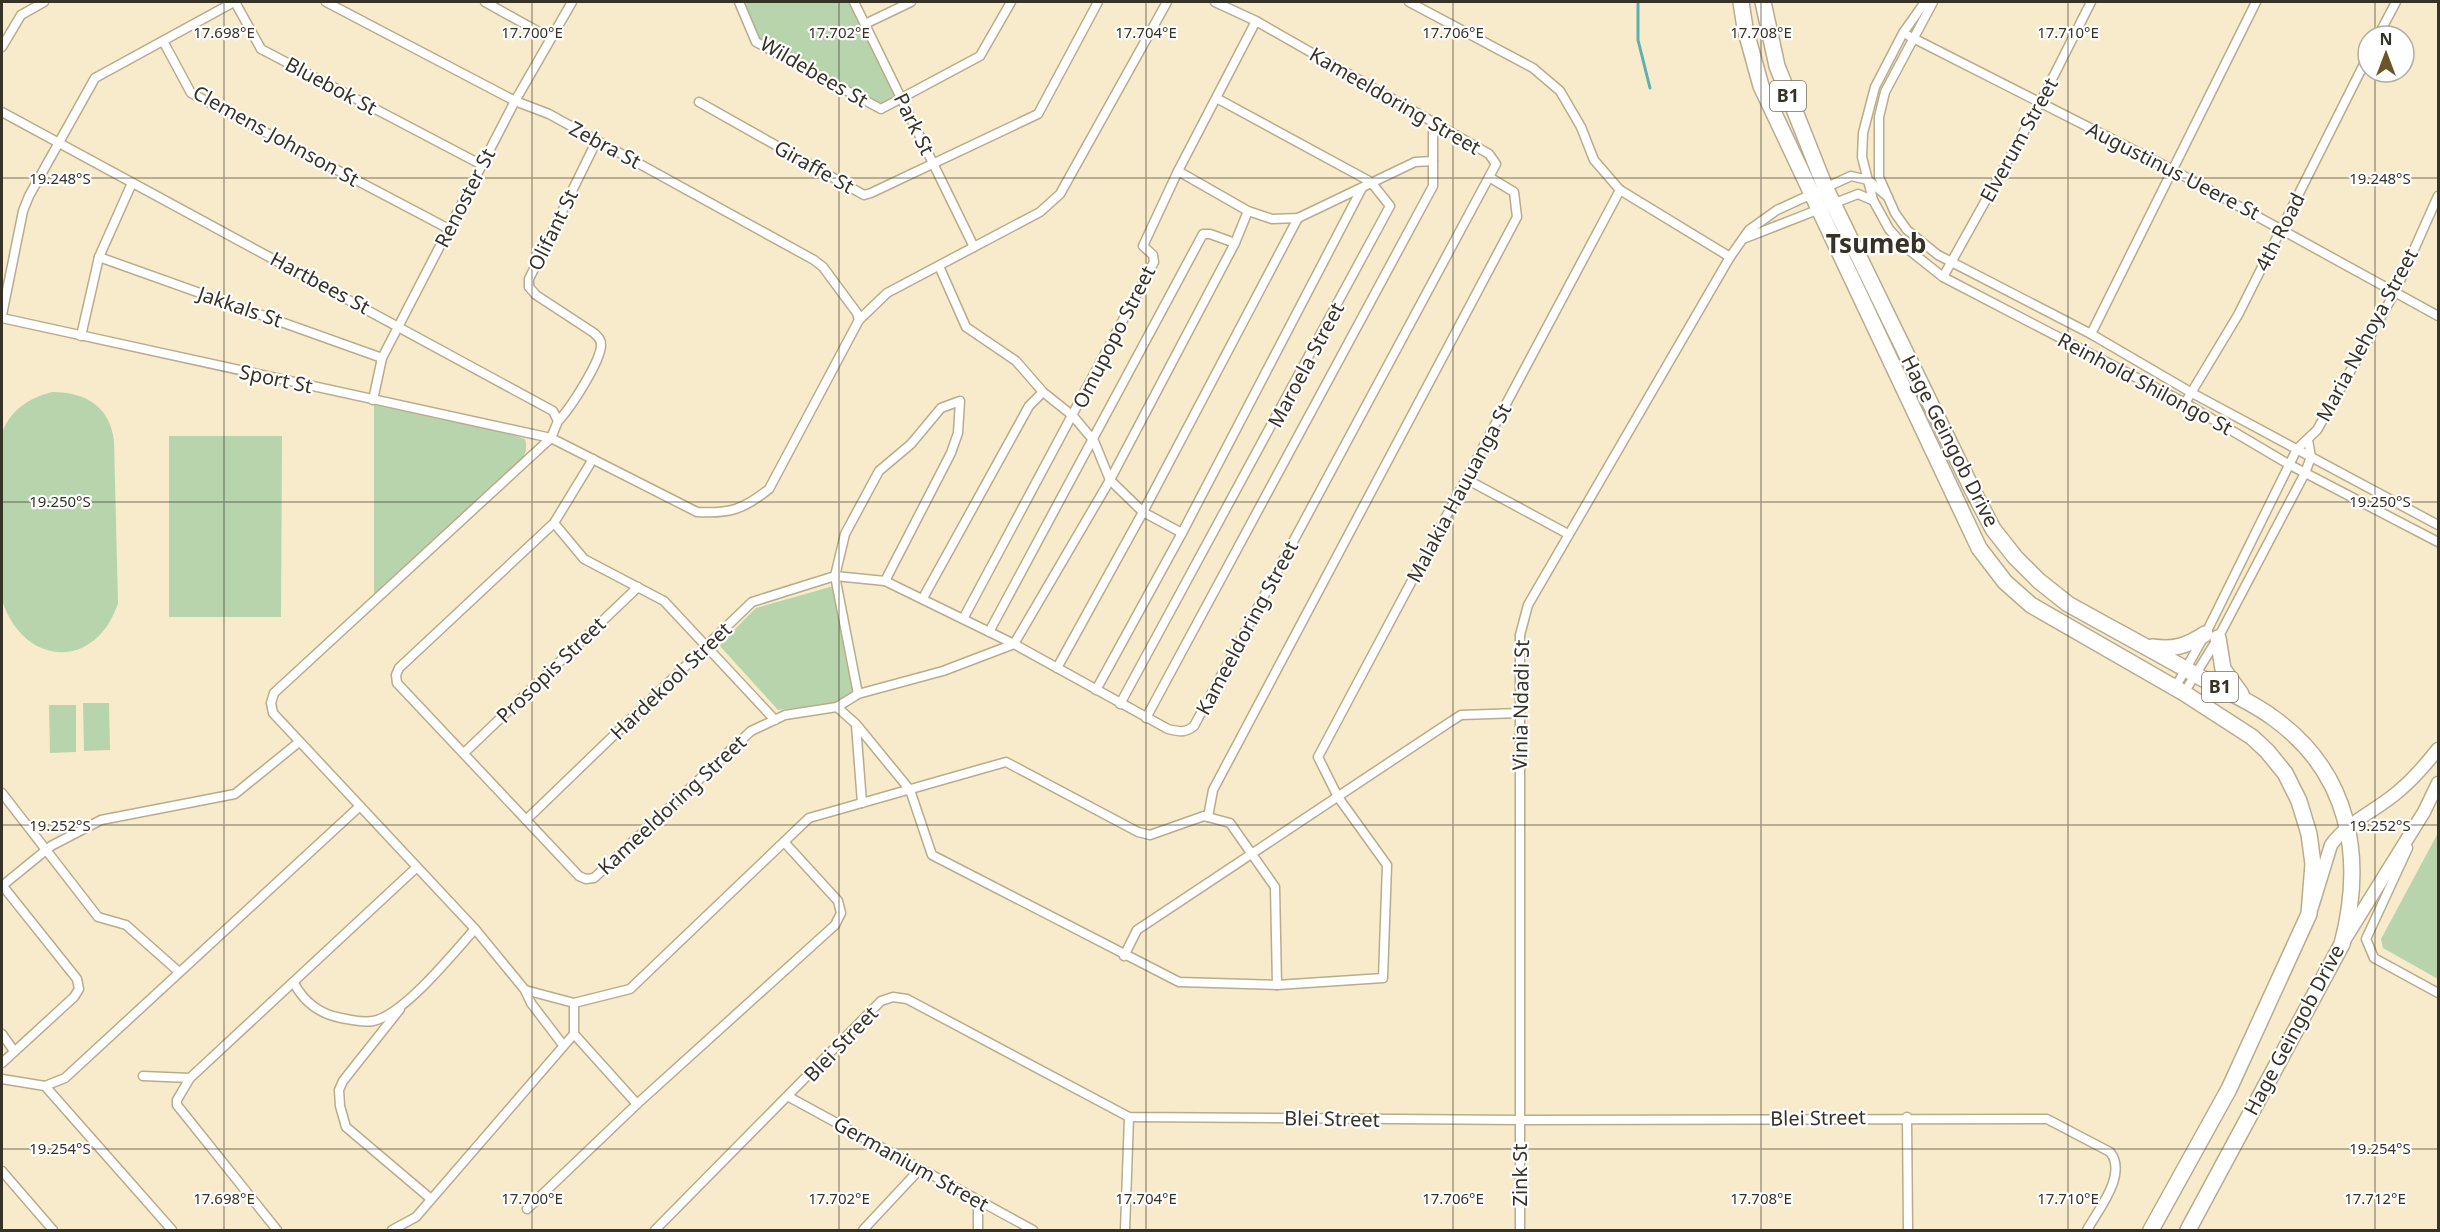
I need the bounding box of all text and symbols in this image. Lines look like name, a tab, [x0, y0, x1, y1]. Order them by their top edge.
text: 17.698°E	[193, 22, 255, 42]
text: 17.700°E	[501, 22, 563, 42]
text: 17.702°E	[808, 22, 870, 42]
text: 17.704°E	[1115, 22, 1177, 42]
text: 17.706°E	[1422, 22, 1484, 42]
text: 17.708°E	[1730, 22, 1792, 42]
text: 17.710°E	[2037, 22, 2099, 42]
north arrow	[2356, 24, 2416, 84]
text: N	[2379, 28, 2393, 50]
street label: Wildebees St	[755, 30, 873, 113]
street label: Kameeldoring Street	[1305, 40, 1486, 161]
street label: Bluebok St	[281, 50, 382, 121]
street label: Elverum Street	[1973, 73, 2064, 207]
street label: Clemens Johnson St	[188, 79, 364, 192]
road number: B1	[1770, 81, 1806, 111]
street label: Park St	[888, 88, 941, 159]
street label: Zebra St	[565, 114, 646, 175]
street label: Augustinus Ueere St	[2082, 115, 2264, 226]
street label: Giraffe St	[770, 134, 859, 200]
street label: Renoster St	[428, 144, 501, 252]
text: 19.248°S	[29, 168, 91, 188]
text: 19.248°S	[2349, 168, 2411, 188]
street label: Olifant St	[521, 185, 584, 275]
street label: 4th Road	[2248, 188, 2311, 275]
district label: Tsumeb	[1826, 225, 1926, 261]
street label: Maria Nehoya Street	[2310, 244, 2424, 426]
street label: Hartbees St	[266, 245, 375, 320]
street label: Omupopo Street	[1066, 261, 1161, 413]
street label: Jakkals St	[193, 279, 286, 334]
street label: Maroela Street	[1261, 297, 1350, 432]
street label: Reinhold Shilongo St	[2053, 326, 2237, 441]
street label: Hage Geingob Drive	[1895, 350, 2006, 531]
street label: Sport St	[237, 358, 315, 399]
street label: Malakia Hauuanga St	[1400, 398, 1517, 587]
text: 19.250°S	[29, 491, 91, 511]
text: 19.250°S	[2349, 491, 2411, 511]
street label: Kameeldoring Street	[1189, 536, 1304, 720]
street label: Prosopis Street	[490, 611, 611, 729]
street label: Hardekool Street	[604, 616, 737, 745]
street label: Vinia Ndadi St	[1506, 639, 1535, 771]
road number: B1	[2202, 672, 2238, 702]
street label: Kameeldoring Street	[592, 729, 752, 881]
text: 19.252°S	[29, 815, 91, 835]
text: 19.252°S	[2349, 815, 2411, 835]
street label: Hage Geingob Drive	[2237, 940, 2350, 1120]
street label: Blei Street	[798, 1000, 884, 1087]
street label: Blei Street	[1770, 1103, 1866, 1132]
street label: Blei Street	[1284, 1104, 1380, 1133]
street label: Germanium Street	[829, 1110, 994, 1217]
text: 19.254°S	[29, 1138, 91, 1158]
text: 19.254°S	[2349, 1138, 2411, 1158]
street label: Zink St	[1506, 1143, 1533, 1207]
text: 17.698°E	[193, 1188, 255, 1208]
text: 17.700°E	[501, 1188, 563, 1208]
text: 17.702°E	[808, 1188, 870, 1208]
text: 17.704°E	[1115, 1188, 1177, 1208]
text: 17.706°E	[1422, 1188, 1484, 1208]
text: 17.708°E	[1730, 1188, 1792, 1208]
text: 17.710°E	[2037, 1188, 2099, 1208]
text: 17.712°E	[2344, 1188, 2406, 1208]

